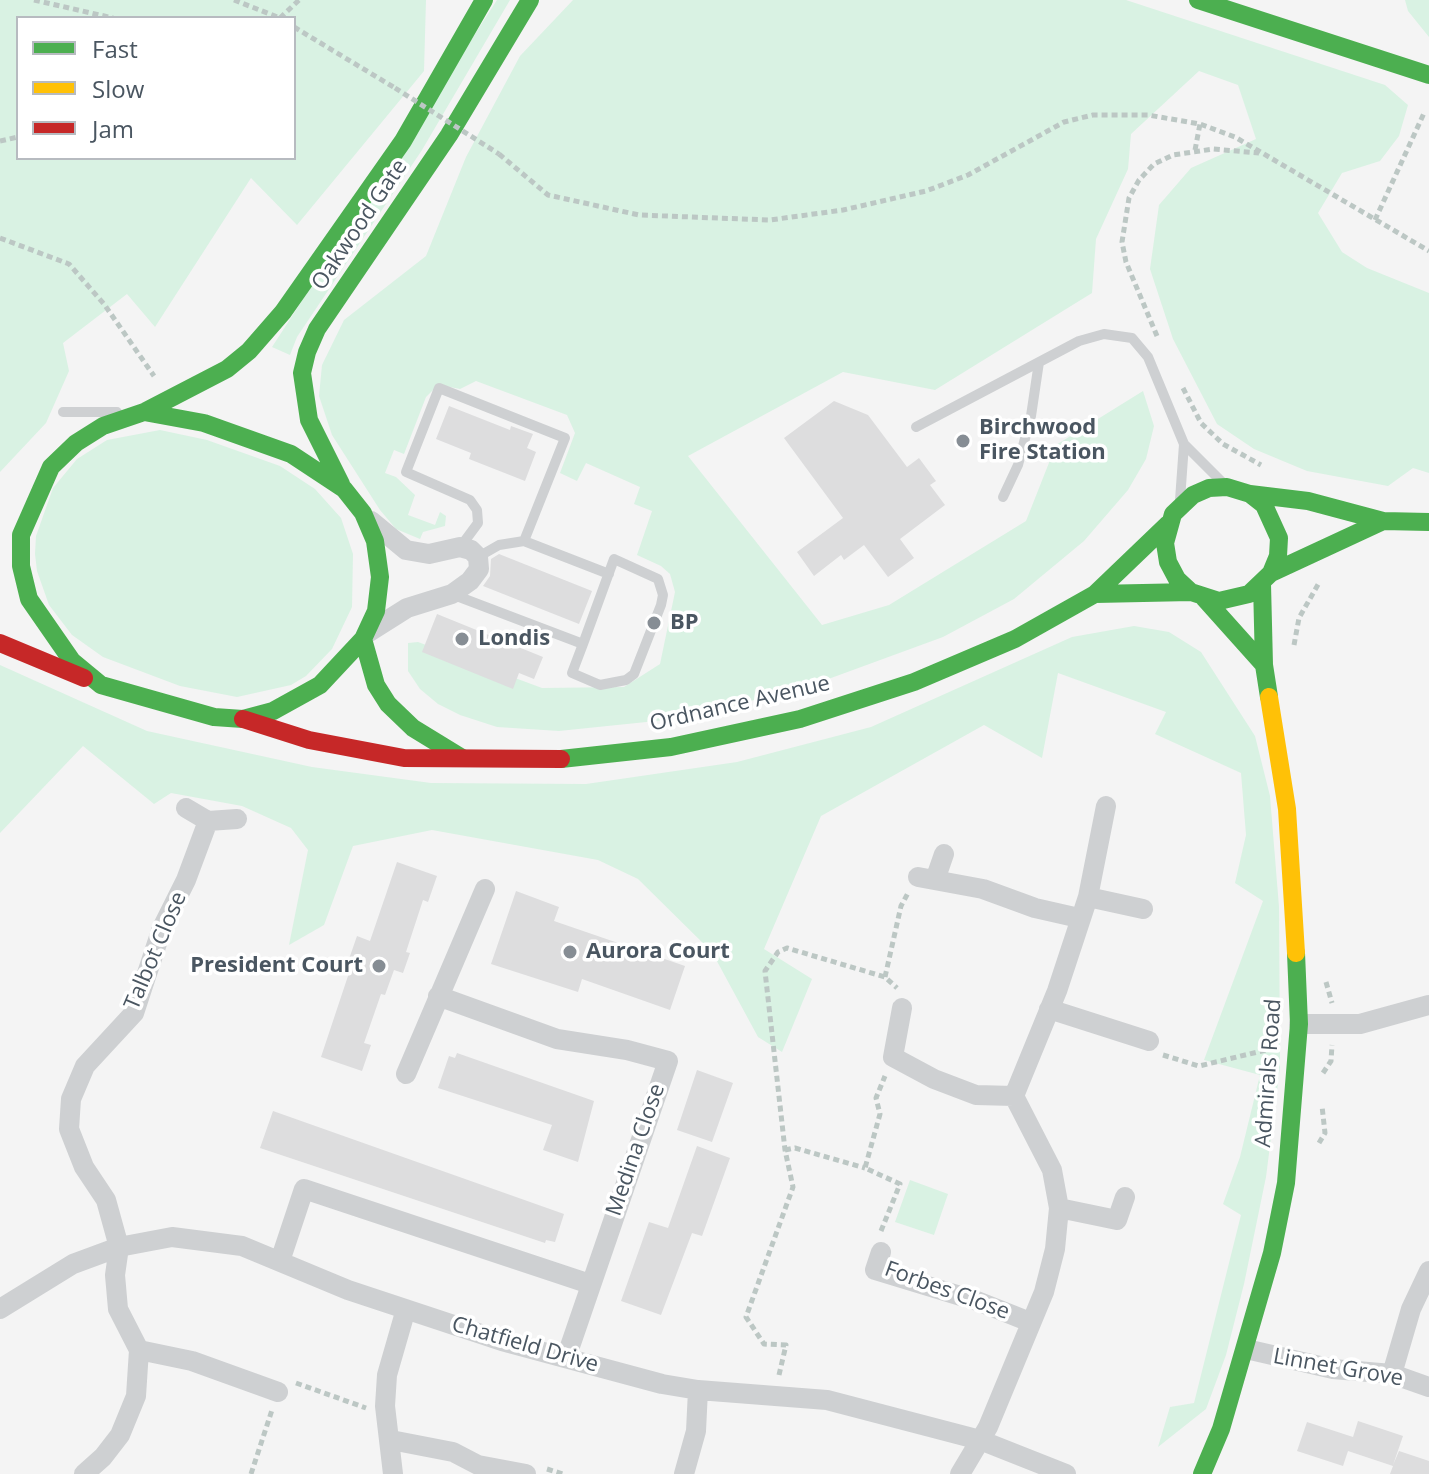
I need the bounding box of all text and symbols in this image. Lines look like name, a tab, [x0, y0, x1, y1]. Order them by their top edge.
legend	[16, 16, 296, 160]
text: Fast	[92, 32, 138, 65]
text: Slow	[92, 72, 144, 105]
text: Jam	[92, 112, 134, 145]
street label: Oakwood Gate	[307, 155, 413, 295]
place label: Birchwood Fire Station	[979, 415, 1106, 466]
marker: Birchwood Fire Station	[954, 432, 972, 450]
place label: BP	[670, 610, 699, 636]
marker: BP	[645, 614, 663, 632]
place label: Londis	[478, 626, 550, 652]
marker: Londis	[453, 630, 471, 648]
street label: Ordnance Avenue	[647, 670, 833, 738]
street label: Talbot Close	[119, 888, 193, 1014]
place label: Aurora Court	[586, 939, 730, 965]
marker: Aurora Court	[561, 943, 579, 961]
place label: President Court	[190, 953, 363, 979]
marker: President Court	[370, 957, 388, 975]
street label: Admirals Road	[1251, 998, 1287, 1148]
street label: Medina Close	[601, 1080, 671, 1220]
street label: Forbes Close	[881, 1256, 1013, 1326]
street label: Chatfield Drive	[449, 1311, 601, 1379]
street label: Linnet Grove	[1271, 1344, 1405, 1392]

